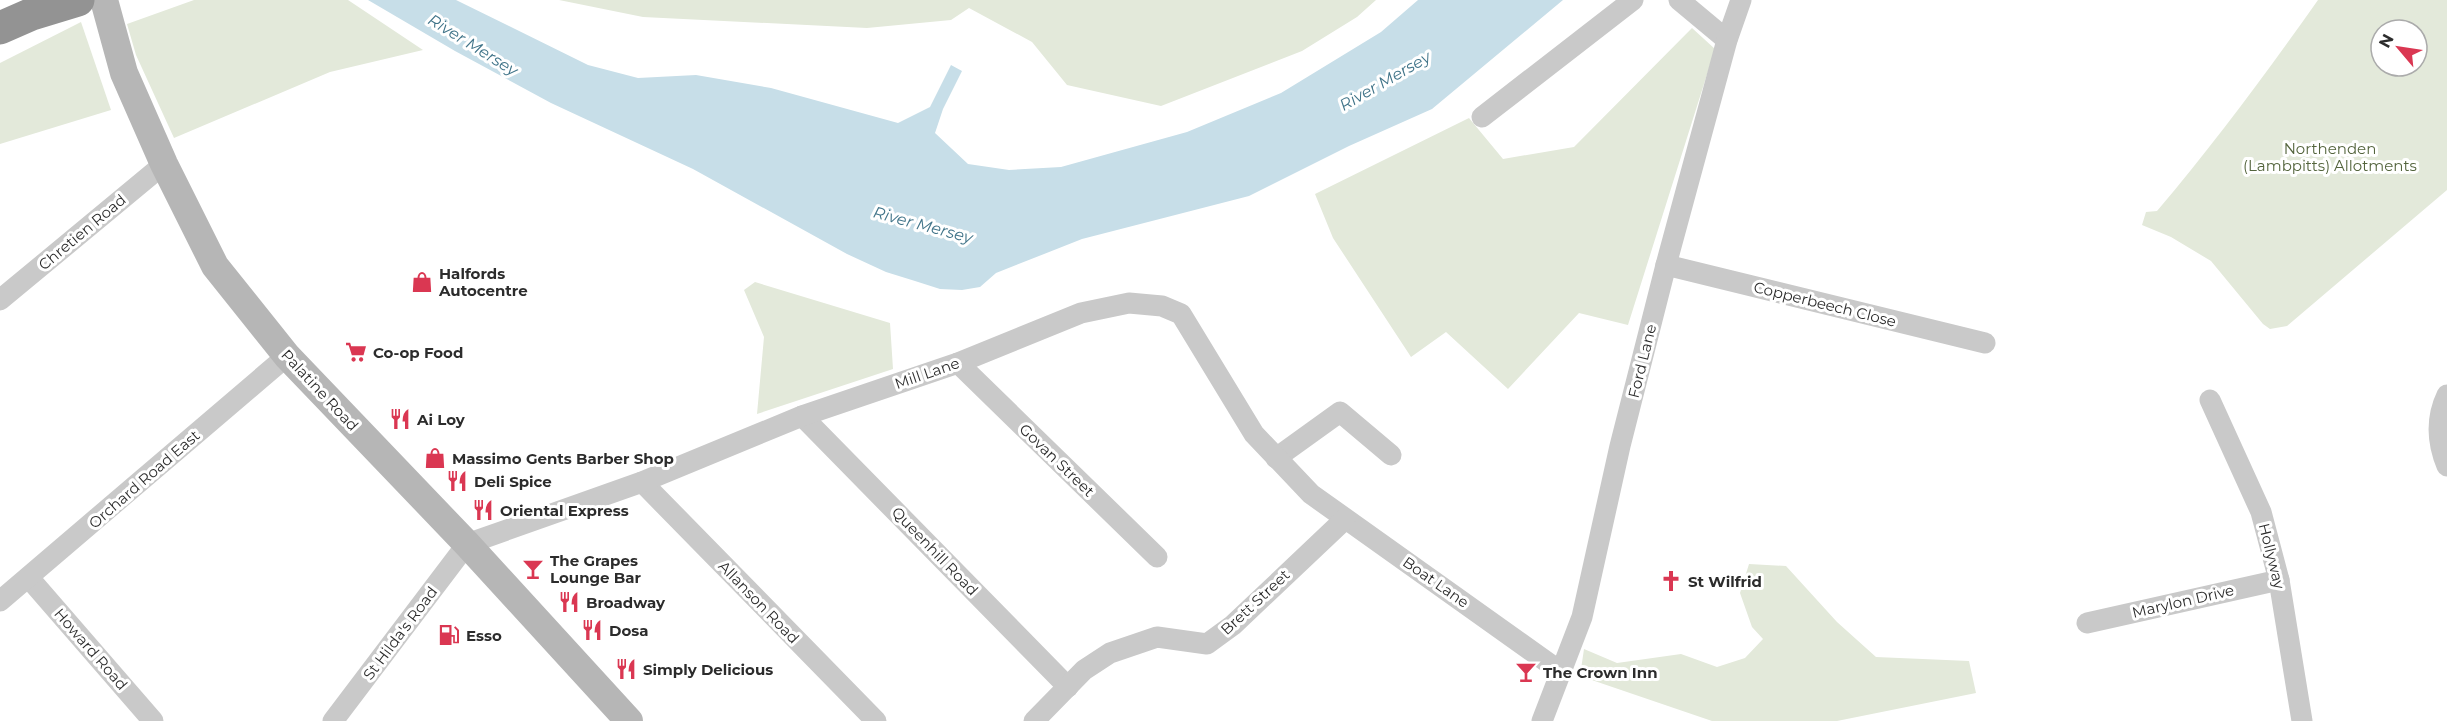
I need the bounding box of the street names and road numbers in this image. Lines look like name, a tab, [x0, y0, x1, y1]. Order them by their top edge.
street label: Chretien Road	[34, 190, 130, 274]
street label: Copperbeech Close	[1752, 277, 1898, 331]
street label: Ford Lane	[1624, 322, 1660, 400]
street label: Palatine Road	[277, 345, 363, 435]
street label: Mill Lane	[892, 353, 962, 393]
street label: Govan Street	[1016, 420, 1098, 500]
street label: Orchard Road East	[85, 426, 203, 532]
street label: Queenhill Road	[888, 503, 982, 599]
street label: Hollyway	[2255, 521, 2290, 592]
street label: Boat Lane	[1399, 552, 1473, 612]
street label: Allanson Road	[715, 557, 803, 647]
street label: Brett Street	[1217, 565, 1293, 639]
street label: Marylon Drive	[2130, 580, 2236, 622]
street label: St Hilda's Road	[359, 583, 441, 683]
street label: Howard Road	[50, 604, 132, 694]

